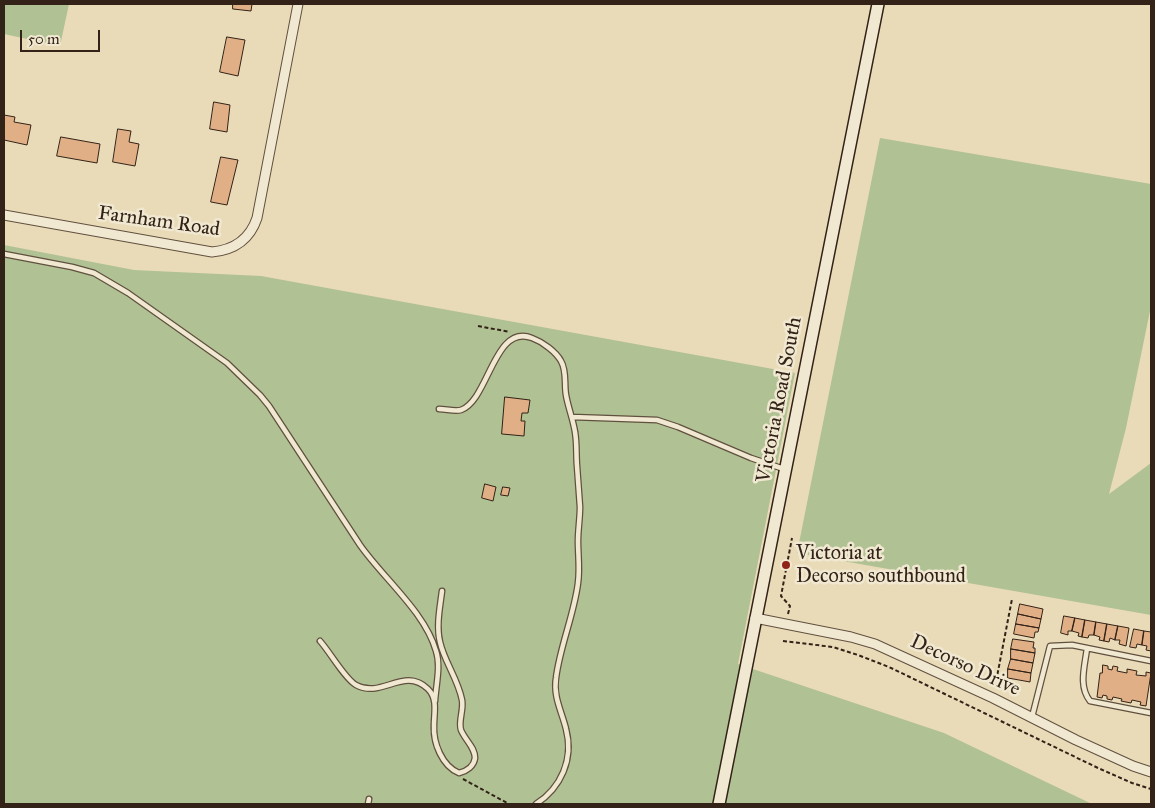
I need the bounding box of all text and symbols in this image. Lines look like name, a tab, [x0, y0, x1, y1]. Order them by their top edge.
scale bar	[22, 20, 102, 52]
text: 50 m	[28, 30, 60, 48]
street label: Farnham Road	[97, 202, 221, 242]
street label: Victoria Road South	[752, 315, 808, 485]
place label: Victoria at Decorso southbound	[796, 542, 966, 589]
marker: Victoria at Decorso southbound	[780, 559, 792, 571]
street label: Decorso Drive	[906, 630, 1024, 702]

